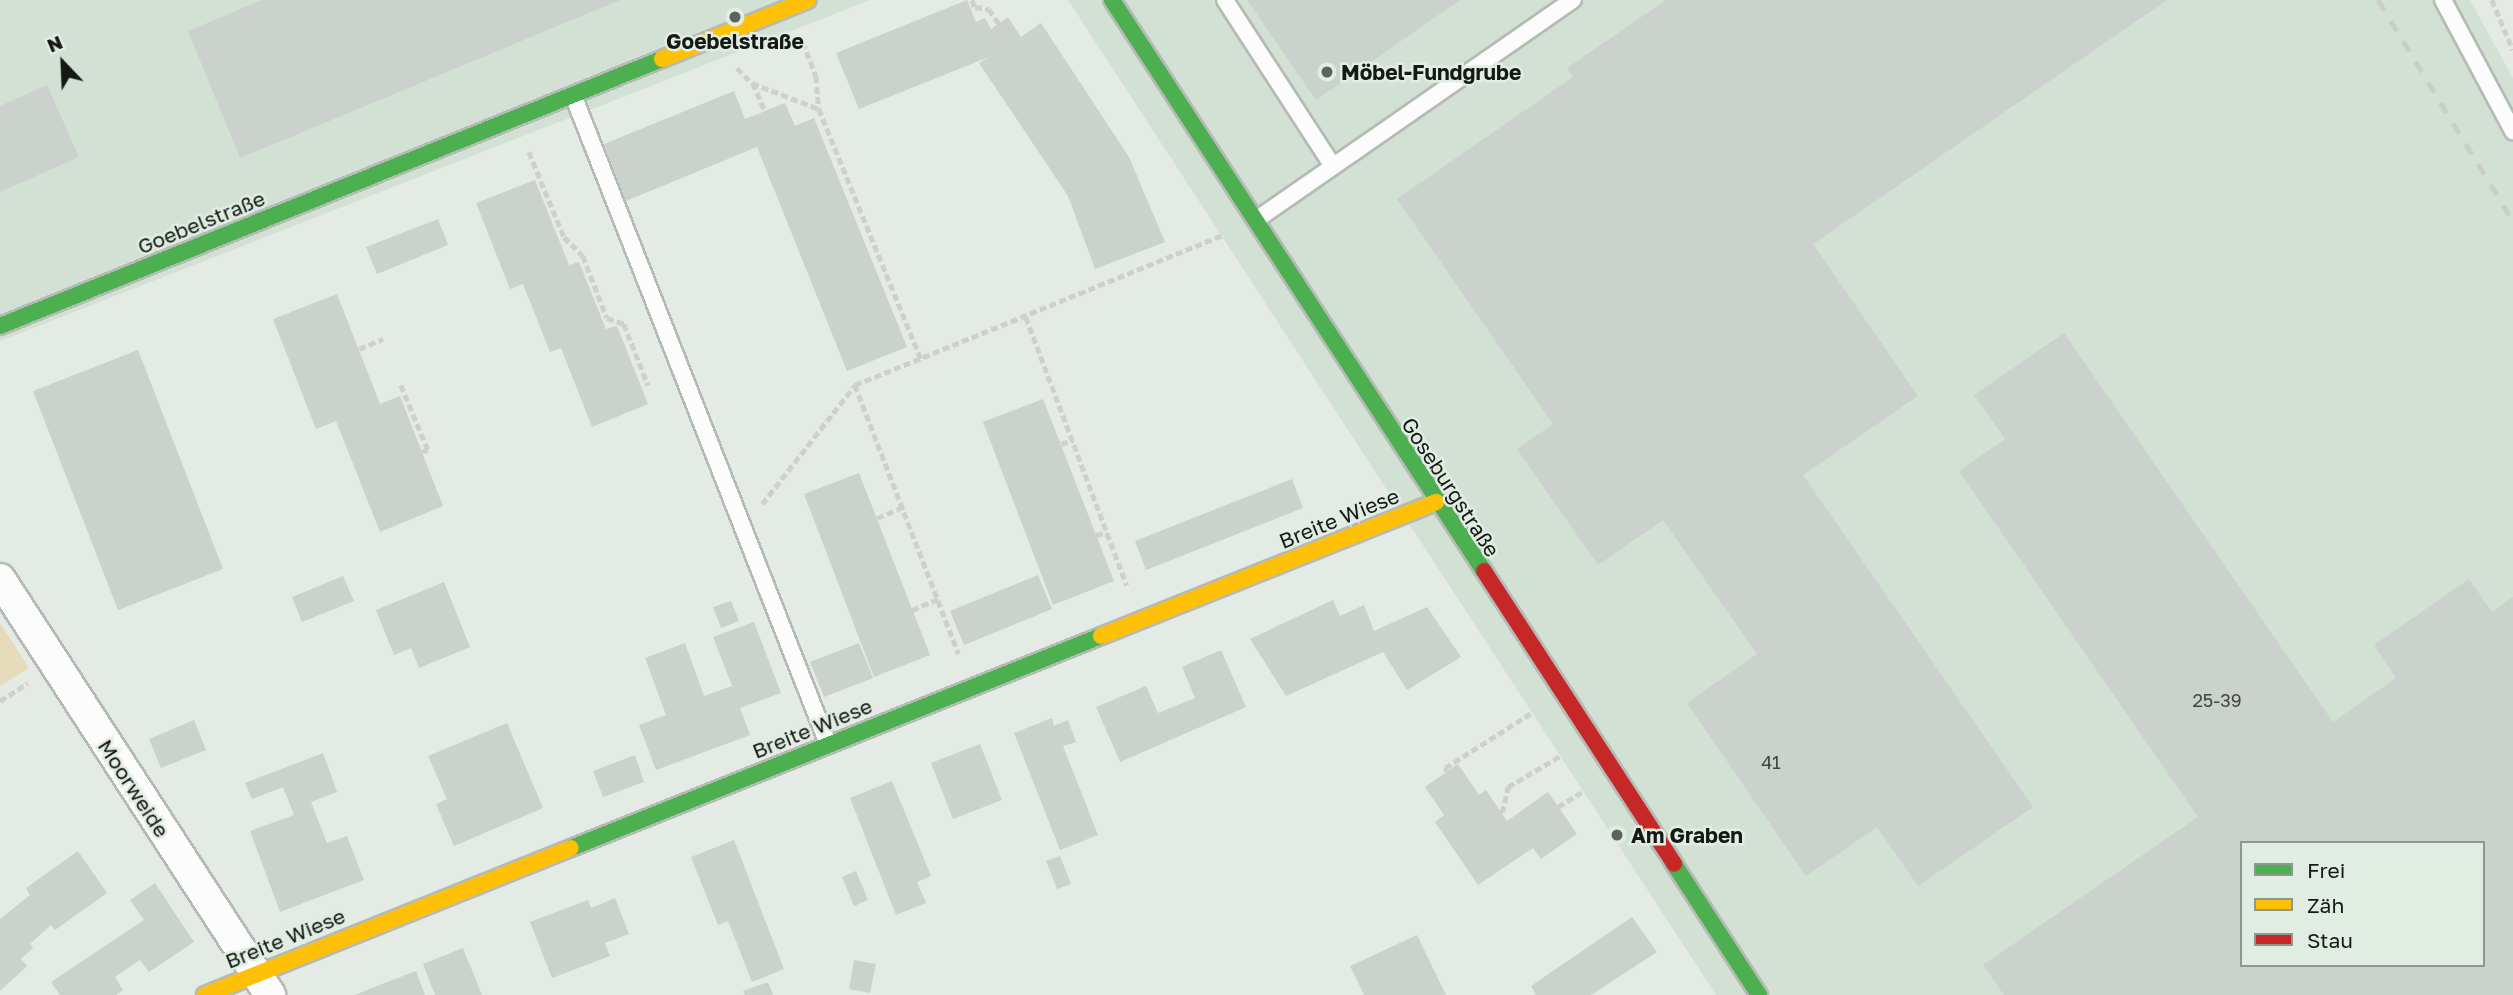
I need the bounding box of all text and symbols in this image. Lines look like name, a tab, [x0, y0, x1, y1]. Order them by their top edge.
marker: Goebelstraße	[727, 9, 743, 25]
north arrow	[28, 28, 98, 98]
place label: Goebelstraße	[666, 28, 804, 54]
text: N	[43, 30, 66, 57]
place label: Möbel-Fundgrube	[1341, 59, 1521, 85]
marker: Möbel-Fundgrube	[1319, 64, 1335, 80]
street label: Goebelstraße	[134, 185, 268, 259]
street label: Goseburgstraße	[1397, 413, 1505, 561]
street label: Breite Wiese	[1275, 483, 1403, 553]
house number: 25-39	[2192, 689, 2242, 711]
street label: Breite Wiese	[748, 693, 876, 763]
street label: Moorweide	[93, 734, 175, 842]
house number: 41	[1761, 751, 1781, 773]
place label: Am Graben	[1631, 822, 1743, 848]
marker: Am Graben	[1609, 827, 1625, 843]
legend	[2240, 841, 2485, 967]
text: Frei	[2307, 857, 2345, 883]
text: Zäh	[2307, 892, 2344, 918]
street label: Breite Wiese	[221, 903, 349, 973]
text: Stau	[2307, 927, 2353, 953]

